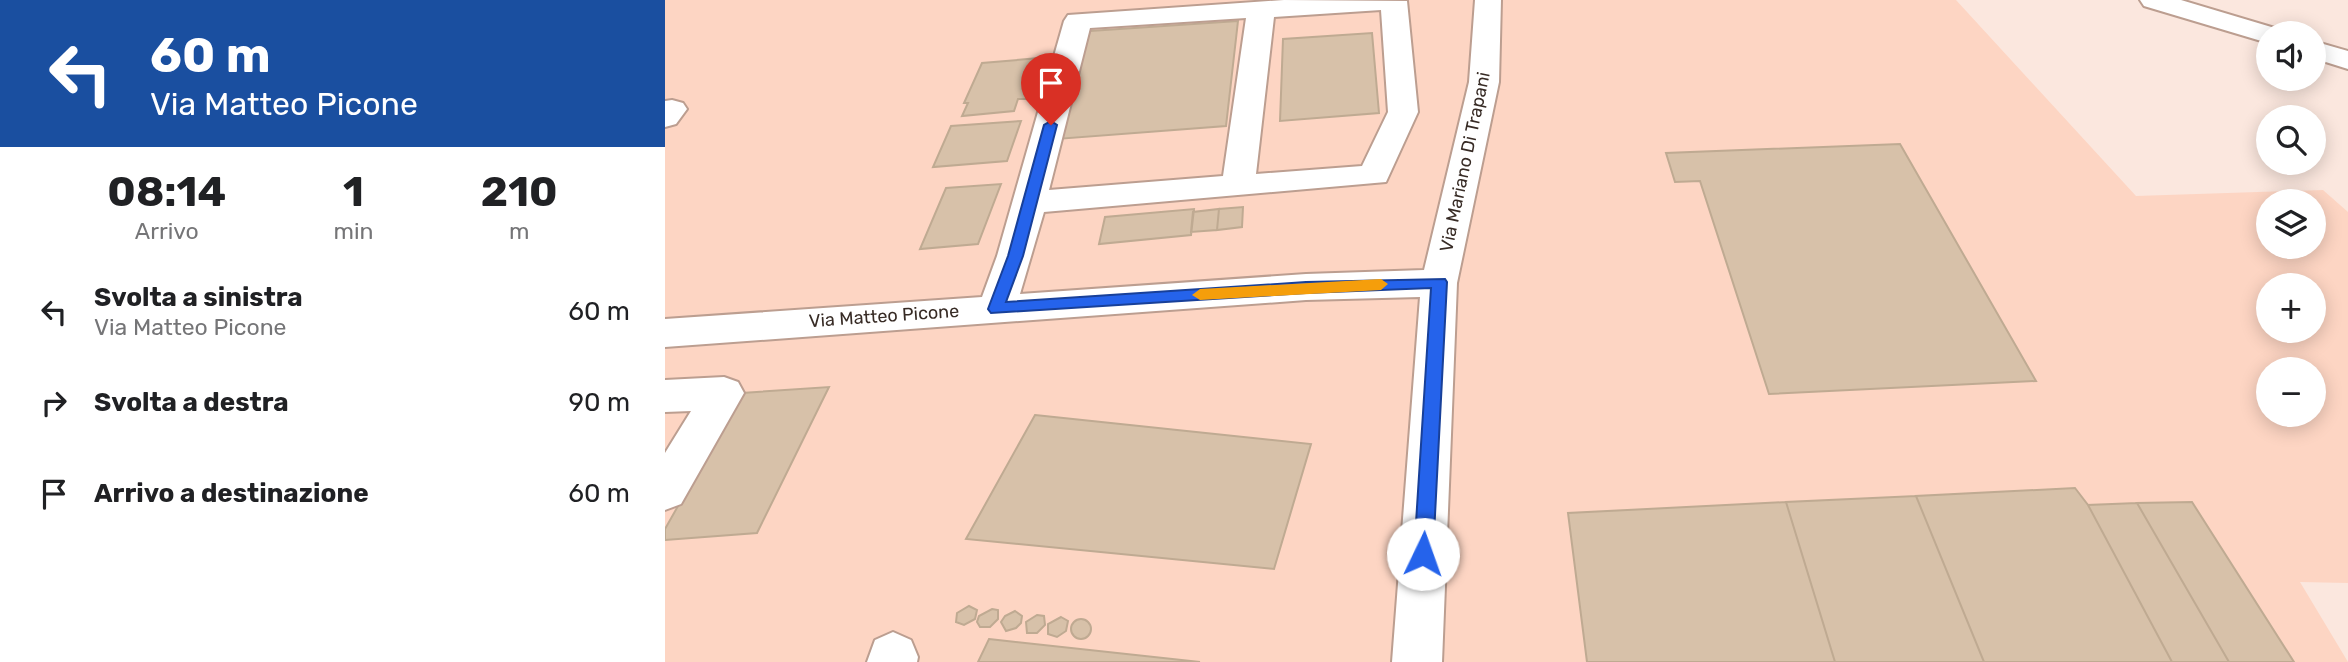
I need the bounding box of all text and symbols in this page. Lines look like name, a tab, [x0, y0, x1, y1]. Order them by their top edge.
map controls	[2256, 21, 2326, 427]
button: sound	[2256, 21, 2326, 91]
text: 60 m	[150, 26, 271, 84]
icon: left	[35, 28, 126, 119]
pin	[1021, 53, 1081, 125]
icon: arrive	[1032, 64, 1070, 102]
street label: Via Mariano Di Trapani	[1435, 70, 1495, 254]
text: Via Matteo Picone	[150, 85, 418, 123]
button: search	[2256, 105, 2326, 175]
text: 08:14	[107, 167, 226, 217]
text: 1	[343, 167, 364, 217]
text: 210	[481, 167, 558, 217]
button: layers	[2256, 189, 2326, 259]
text: Arrivo	[135, 217, 199, 245]
text: min	[334, 217, 374, 245]
text: m	[509, 217, 529, 245]
button: +	[2256, 273, 2326, 343]
text: Svolta a sinistra	[94, 282, 303, 313]
icon: left	[35, 293, 73, 331]
text: 60 m	[568, 296, 630, 327]
street label: Via Matteo Picone	[808, 300, 960, 332]
text: Via Matteo Picone	[94, 313, 287, 341]
button: −	[2256, 357, 2326, 427]
icon: right	[35, 384, 73, 422]
text: Svolta a destra	[94, 387, 289, 418]
text: 90 m	[569, 387, 630, 418]
icon: arrive	[35, 475, 73, 513]
text: Arrivo a destinazione	[94, 478, 369, 509]
text: 60 m	[568, 478, 630, 509]
position arrow	[1386, 517, 1460, 591]

